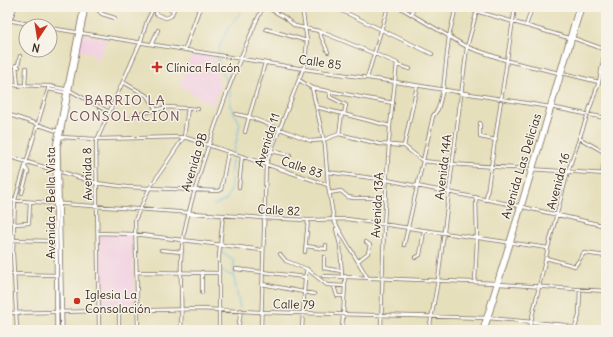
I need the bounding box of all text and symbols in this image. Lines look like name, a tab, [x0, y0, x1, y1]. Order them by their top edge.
north arrow	[18, 18, 58, 58]
text: N	[31, 40, 41, 55]
street label: Calle 85	[298, 52, 343, 72]
place label: Clínica Falcón	[166, 60, 240, 75]
marker: Clínica Falcón	[151, 61, 163, 73]
district label: BARRIO LA CONSOLACIÓN	[69, 91, 181, 125]
street label: Avenida 11	[251, 111, 283, 169]
street label: Avenida Las Delicias	[498, 111, 544, 221]
street label: Avenida 9B	[178, 130, 210, 193]
street label: Avenida 14A	[432, 133, 454, 201]
street label: Avenida 4 Bella Vista	[43, 147, 58, 259]
street label: Avenida 8	[79, 147, 95, 201]
street label: Avenida 16	[543, 151, 573, 211]
street label: Calle 83	[279, 153, 325, 181]
street label: Avenida 13A	[368, 172, 386, 238]
street label: Calle 82	[257, 201, 301, 219]
place label: Iglesia La Consolación	[85, 287, 151, 316]
marker: Iglesia La Consolación	[72, 296, 82, 306]
street label: Calle 79	[273, 296, 315, 312]

